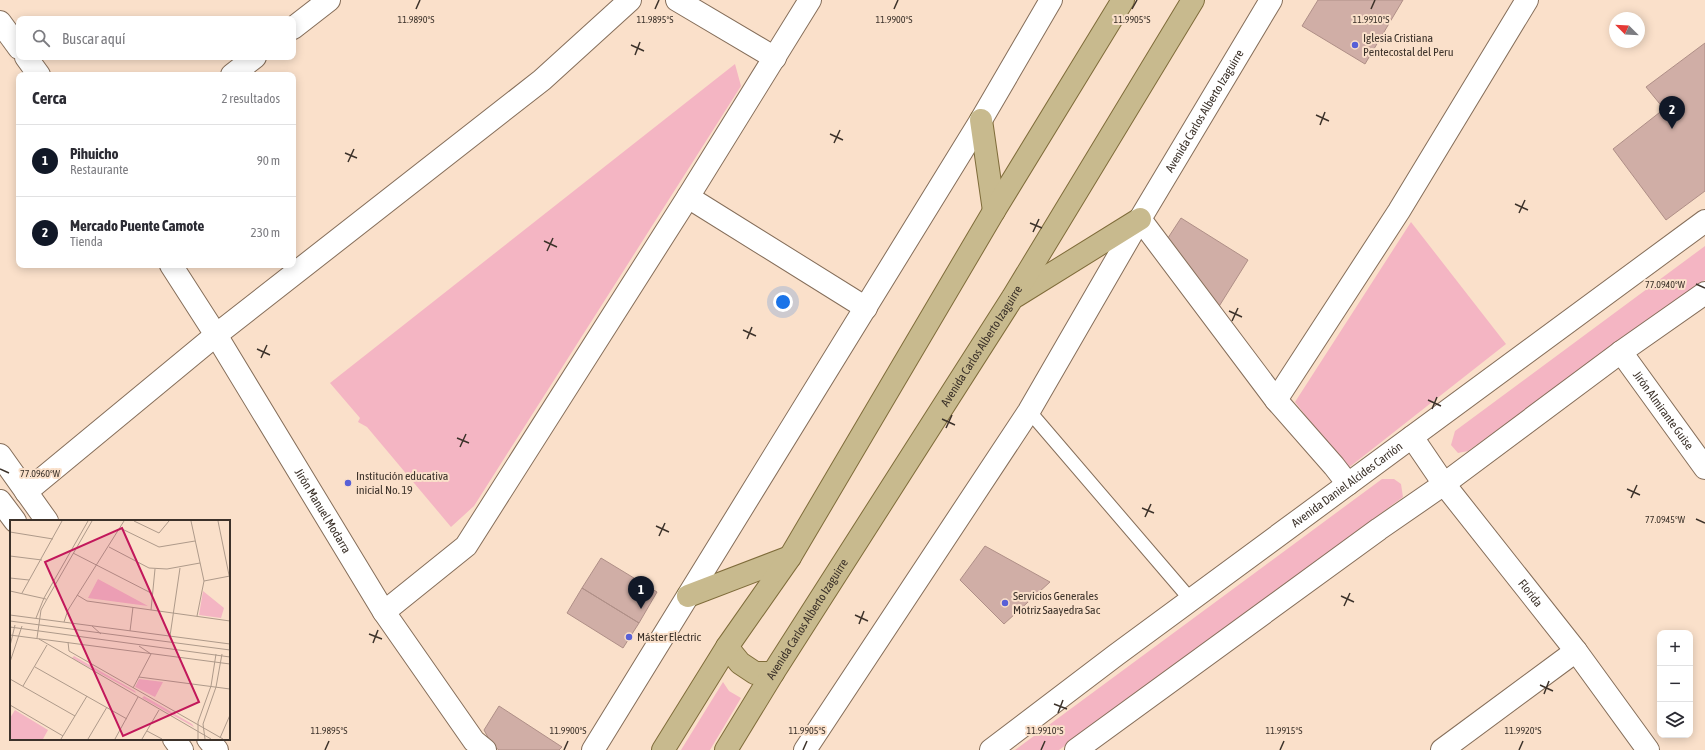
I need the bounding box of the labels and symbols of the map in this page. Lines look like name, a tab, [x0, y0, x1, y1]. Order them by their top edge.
north arrow	[1609, 12, 1645, 48]
text: 11.9890°S	[398, 14, 434, 25]
text: 11.9895°S	[637, 14, 673, 25]
text: 11.9900°S	[876, 14, 912, 25]
text: 11.9905°S	[1114, 14, 1150, 25]
text: 11.9910°S	[1353, 14, 1389, 25]
place label: Iglesia Cristiana Pentecostal del Peru	[1363, 31, 1454, 59]
marker: Iglesia Cristiana Pentecostal del Peru	[1350, 40, 1360, 50]
street label: Avenida Carlos Alberto Izaguirre	[1163, 47, 1247, 175]
pin: 2	[1659, 96, 1685, 129]
text: 77.0940°W	[1645, 279, 1686, 290]
street label: Avenida Carlos Alberto Izaguirre	[938, 283, 1025, 409]
your location	[773, 292, 793, 312]
street label: Jirón Almirante Guise	[1630, 368, 1696, 452]
street label: Avenida Daniel Alcides Carrión	[1289, 439, 1405, 530]
street label: Jirón Manuel Modarra	[292, 466, 354, 556]
text: 77.0960°W	[20, 468, 61, 479]
place label: Institución educativa inicial No. 19	[356, 469, 448, 497]
marker: Institución educativa inicial No. 19	[343, 478, 353, 488]
text: 77.0945°W	[1645, 514, 1686, 525]
inset map	[10, 520, 230, 740]
street label: Avenida Carlos Alberto Izaguirre	[764, 556, 851, 682]
pin: 1	[628, 576, 654, 609]
street label: Florida	[1515, 577, 1545, 610]
place label: Servicios Generales Motriz Saayedra Sac	[1013, 589, 1101, 617]
marker: Servicios Generales Motriz Saayedra Sac	[1000, 598, 1010, 608]
place label: Máster Electric	[637, 630, 702, 644]
marker: Máster Electric	[624, 632, 634, 642]
text: 11.9895°S	[311, 725, 347, 736]
text: 11.9900°S	[550, 725, 586, 736]
text: 11.9905°S	[789, 725, 825, 736]
text: 11.9910°S	[1027, 725, 1063, 736]
text: 11.9915°S	[1266, 725, 1302, 736]
text: 11.9920°S	[1505, 725, 1541, 736]

